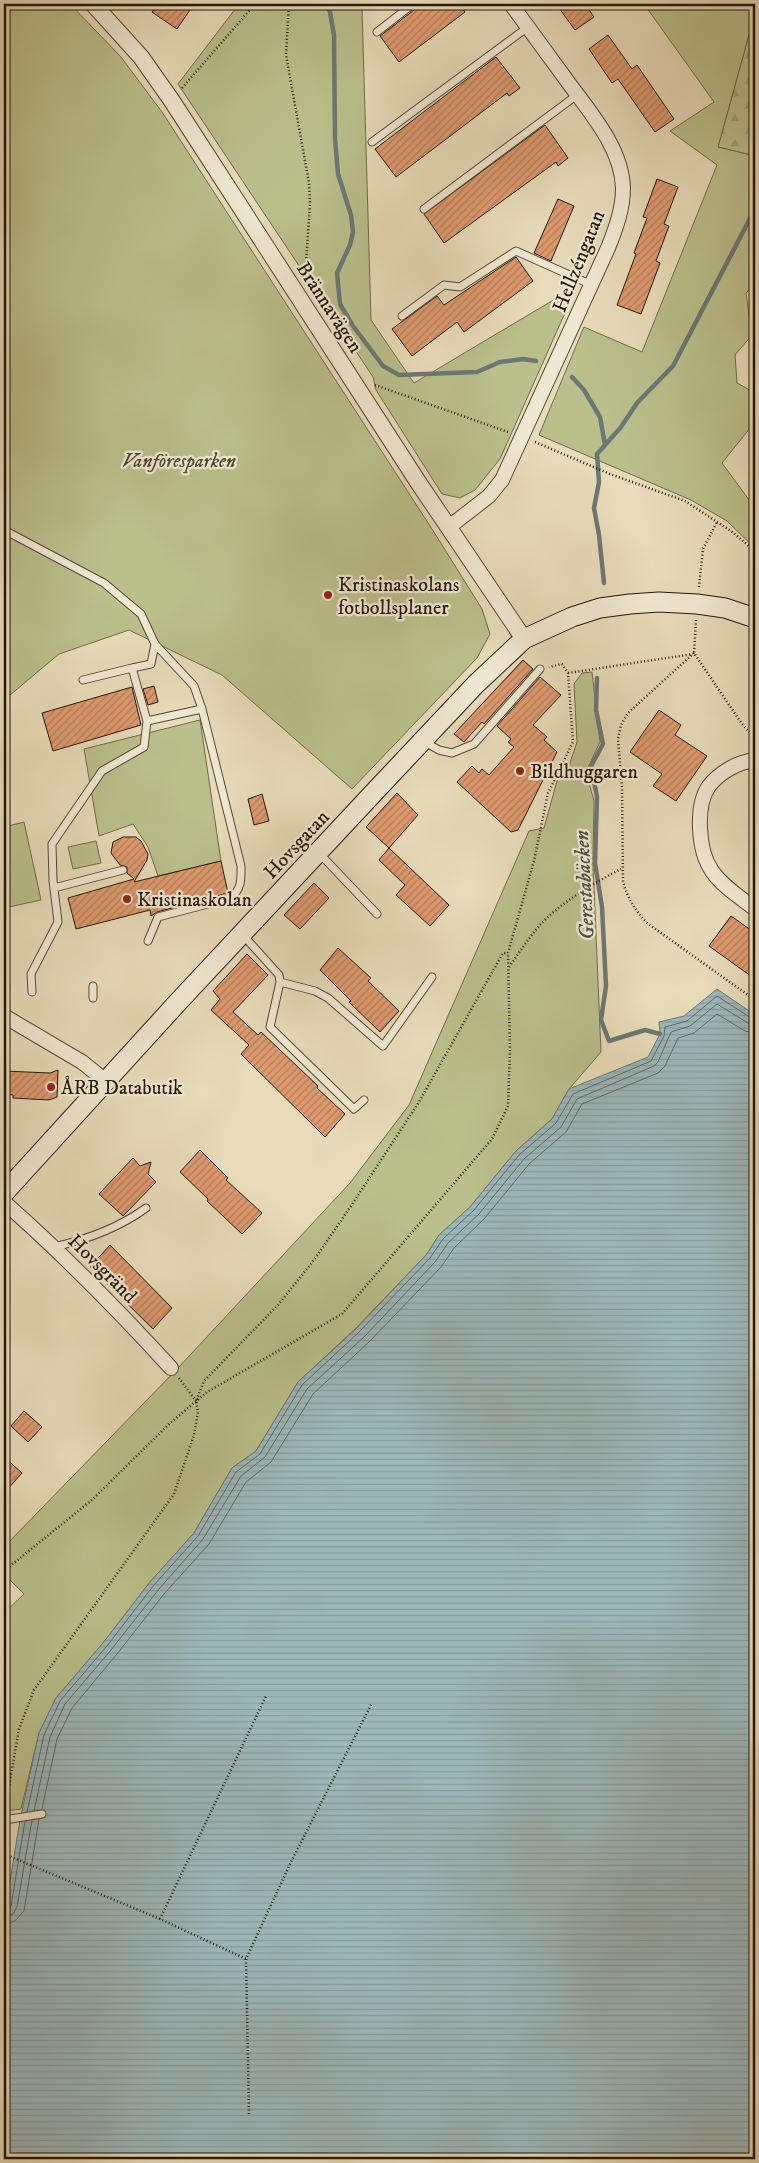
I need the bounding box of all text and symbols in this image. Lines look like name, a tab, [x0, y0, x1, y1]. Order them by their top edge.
street label: Hellzéngatan	[548, 206, 611, 316]
street label: Brännavägen	[290, 258, 368, 359]
park label: Vanföresparken	[122, 449, 236, 474]
place label: Kristinaskolans fotbollsplaner	[338, 573, 460, 621]
marker: Kristinaskolans fotbollsplaner	[322, 589, 334, 601]
place label: Bildhuggaren	[530, 760, 638, 785]
marker: Bildhuggaren	[514, 765, 526, 777]
street label: Hovsgatan	[259, 805, 336, 885]
water label: Gerestabäcken	[569, 829, 601, 940]
place label: Kristinaskolan	[137, 888, 252, 913]
marker: Kristinaskolan	[121, 893, 133, 905]
place label: ÅRB Databutik	[61, 1075, 183, 1101]
marker: ÅRB Databutik	[45, 1081, 57, 1093]
street label: Hovsgränd	[62, 1229, 142, 1309]

